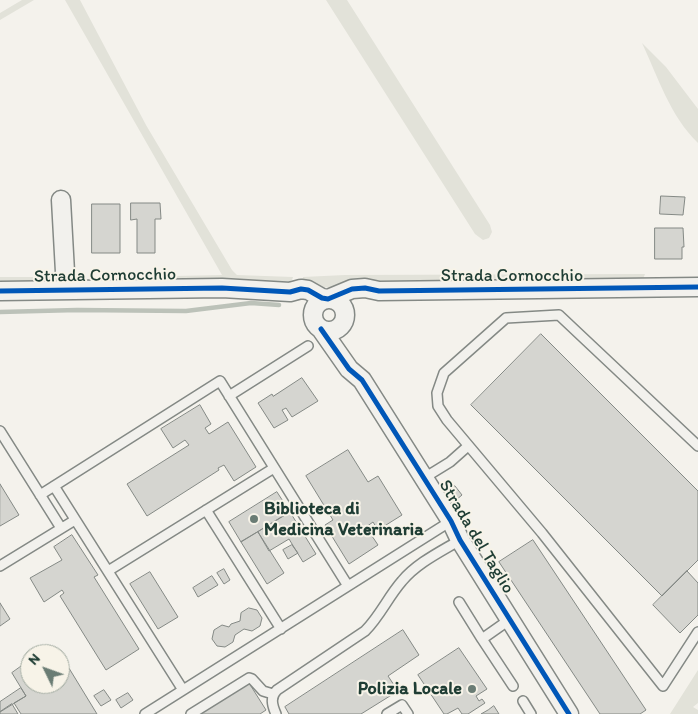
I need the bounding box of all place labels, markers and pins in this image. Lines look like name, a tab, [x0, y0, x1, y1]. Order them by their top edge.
place label: Biblioteca di Medicina Veterinaria	[264, 498, 423, 540]
marker: Biblioteca di Medicina Veterinaria	[248, 513, 260, 525]
place label: Polizia Locale	[358, 678, 462, 700]
marker: Polizia Locale	[466, 683, 478, 695]

